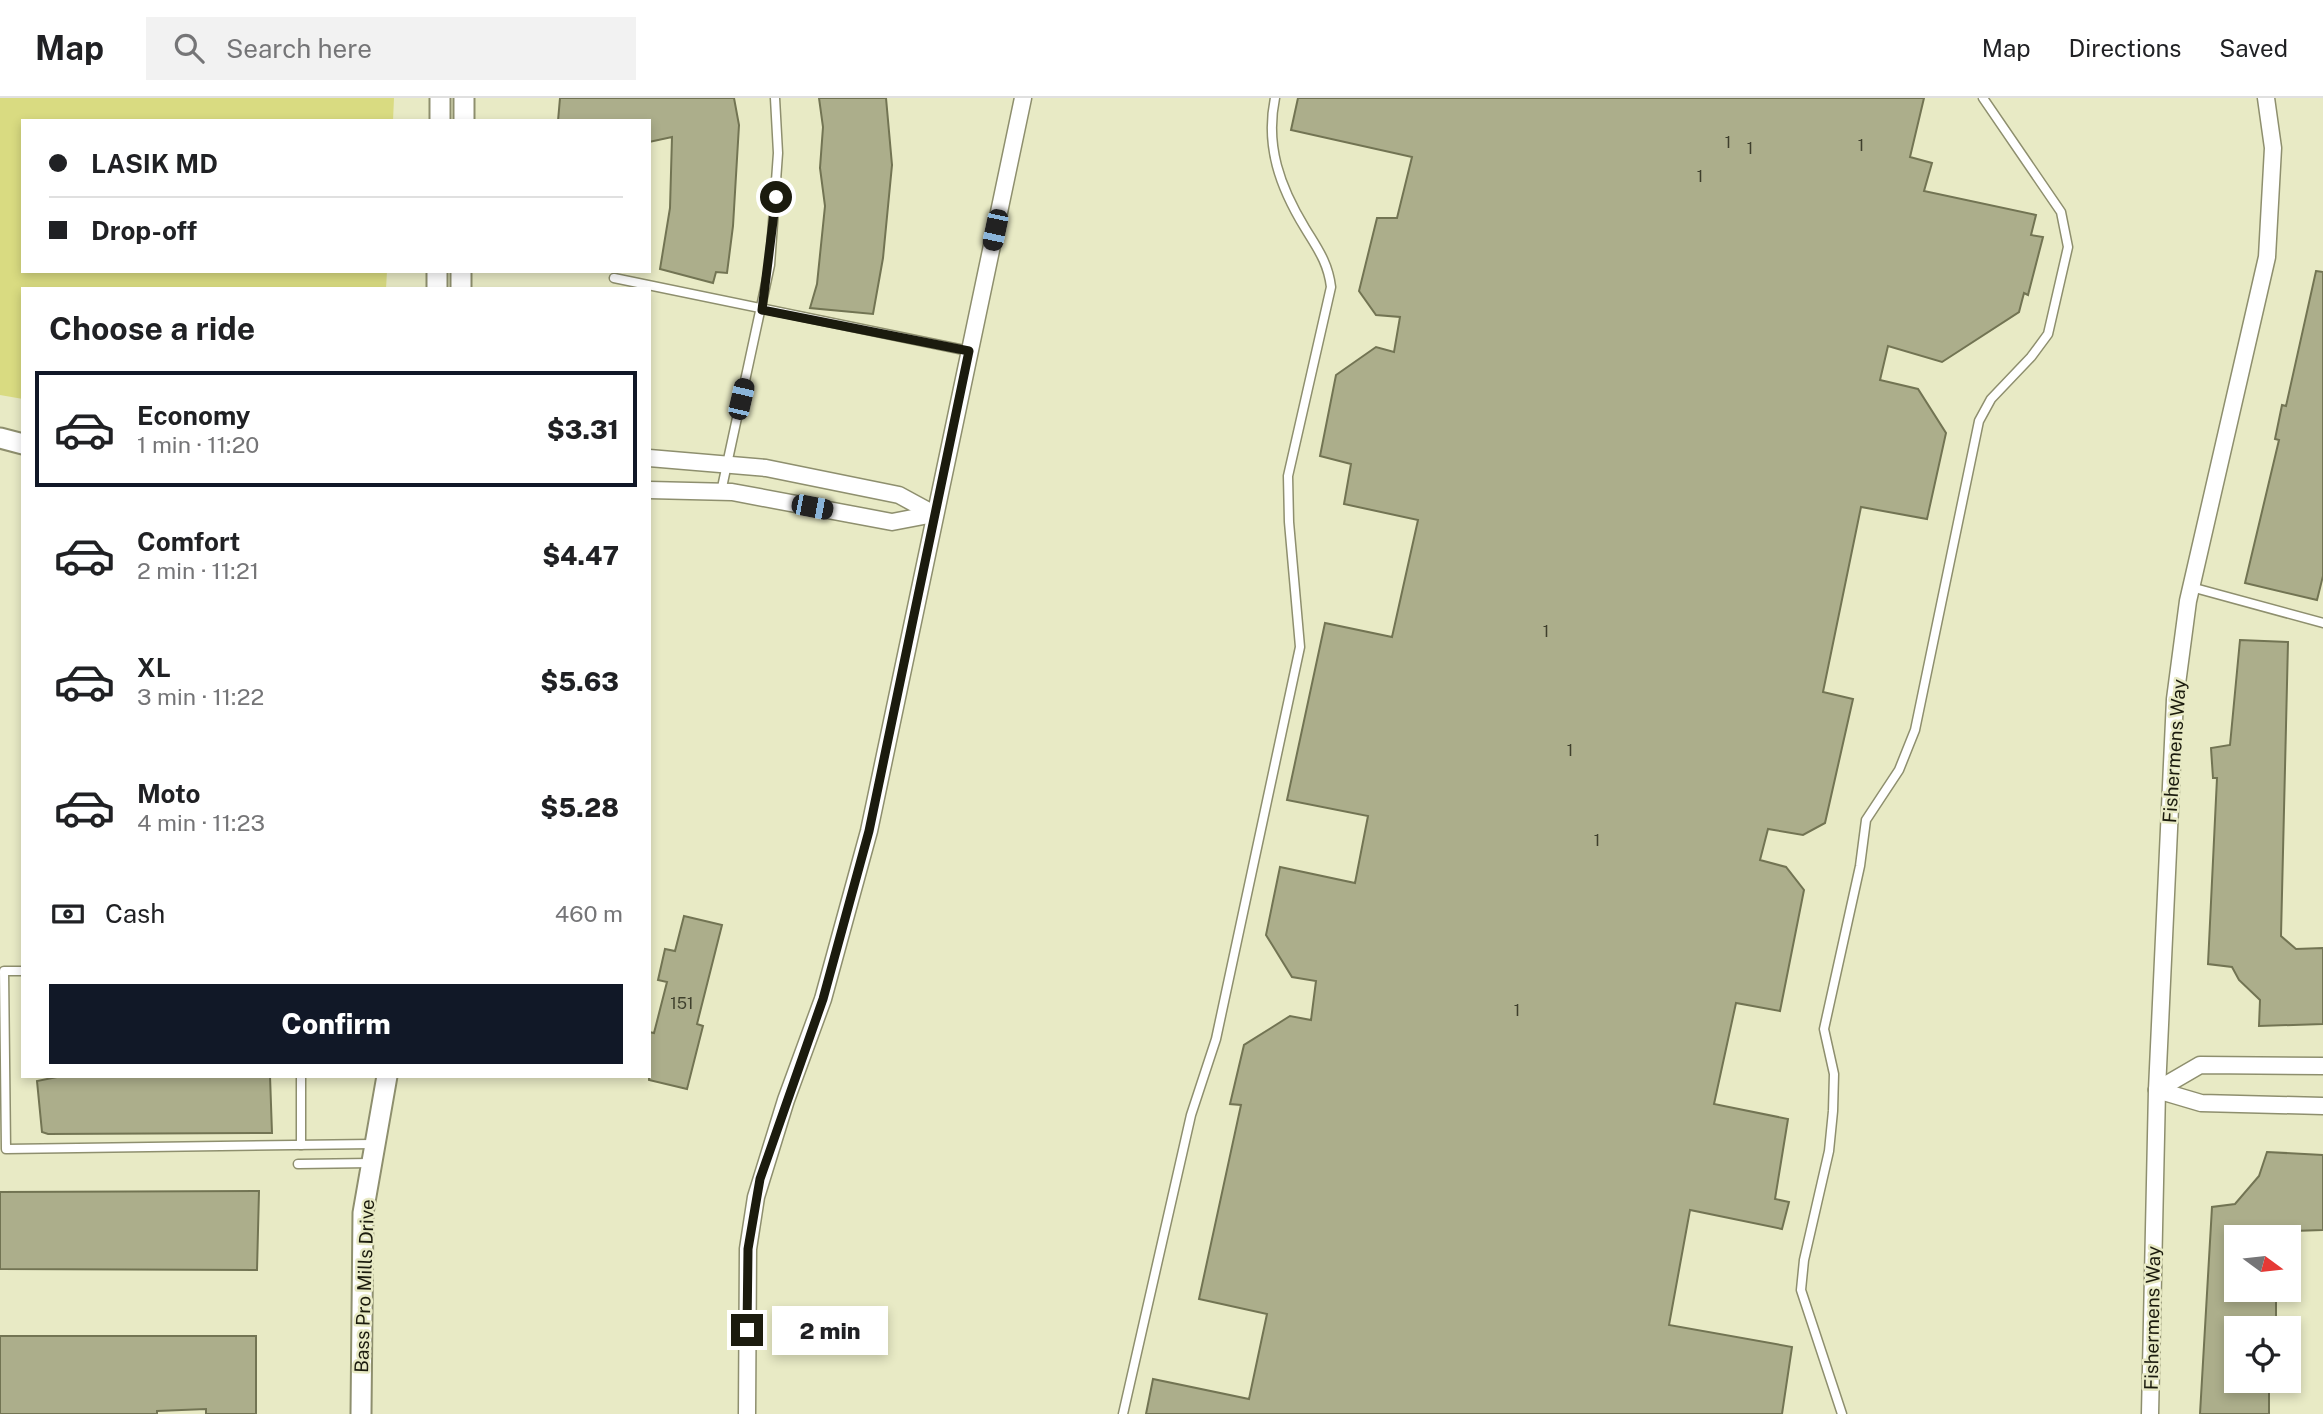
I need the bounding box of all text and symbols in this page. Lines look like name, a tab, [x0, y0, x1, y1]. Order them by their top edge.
search box	[146, 17, 636, 80]
text: Map	[35, 29, 104, 67]
icon: search	[170, 29, 208, 67]
text: Search here	[226, 33, 372, 64]
text: Map	[1982, 34, 2031, 62]
text: Directions	[2069, 34, 2181, 62]
text: Saved	[2219, 34, 2288, 62]
house number: 1	[1725, 133, 1731, 152]
house number: 1	[1858, 136, 1864, 155]
house number: 1	[1747, 139, 1753, 158]
text: LASIK MD	[91, 148, 218, 179]
house number: 1	[1697, 167, 1703, 186]
route start	[760, 181, 792, 213]
car	[981, 207, 1010, 253]
text: Drop-off	[91, 215, 197, 246]
text: Choose a ride	[49, 310, 255, 347]
car	[727, 376, 756, 422]
icon: car	[53, 398, 116, 461]
text: Economy	[137, 400, 250, 431]
text: $3.31	[547, 414, 619, 445]
text: 1 min · 11:20	[137, 431, 259, 458]
car	[790, 493, 835, 521]
icon: car	[53, 524, 116, 587]
text: Comfort	[137, 526, 240, 557]
text: $4.47	[542, 540, 619, 571]
text: 2 min · 11:21	[137, 557, 259, 584]
house number: 1	[1543, 622, 1549, 641]
icon: car	[53, 650, 116, 713]
text: XL	[137, 652, 171, 683]
text: $5.63	[540, 666, 619, 697]
street label: Fishermens Way	[2158, 678, 2190, 824]
text: 3 min · 11:22	[137, 683, 264, 710]
house number: 1	[1567, 741, 1573, 760]
icon: car	[53, 776, 116, 839]
text: Moto	[137, 778, 200, 809]
text: $5.28	[540, 792, 619, 823]
text: 4 min · 11:23	[137, 809, 265, 836]
house number: 1	[1594, 831, 1600, 850]
icon: cash	[49, 895, 87, 933]
text: Cash	[105, 898, 165, 929]
text: 460 m	[555, 900, 623, 927]
button: Confirm	[49, 984, 623, 1064]
house number: 151	[670, 994, 694, 1013]
house number: 1	[1514, 1001, 1520, 1020]
street label: Bass Pro Mills Drive	[350, 1199, 378, 1373]
north arrow	[2224, 1225, 2301, 1302]
map controls	[2224, 1225, 2301, 1393]
street label: Fishermens Way	[2140, 1246, 2164, 1390]
callout: 2 min	[772, 1306, 887, 1354]
route end	[731, 1314, 763, 1346]
button: locate	[2224, 1316, 2301, 1393]
text: 2 min	[799, 1317, 861, 1344]

